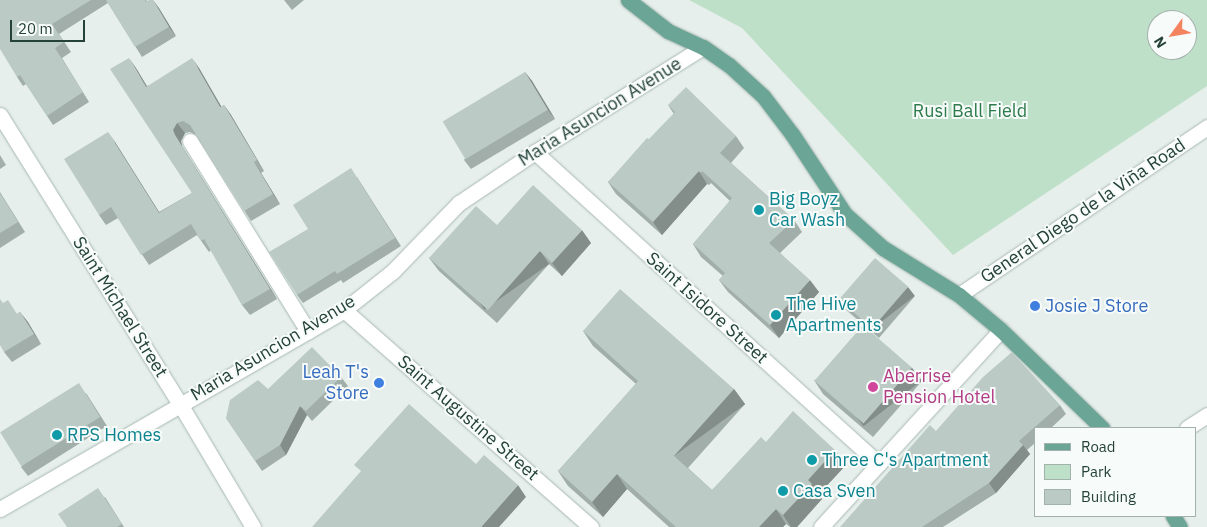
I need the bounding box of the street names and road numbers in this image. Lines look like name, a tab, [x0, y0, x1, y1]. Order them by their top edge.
street label: Maria Asuncion Avenue	[514, 53, 686, 171]
street label: General Diego de la Viña Road	[977, 134, 1189, 288]
street label: Saint Michael Street	[68, 233, 172, 381]
street label: Saint Isidore Street	[642, 248, 772, 368]
street label: Maria Asuncion Avenue	[187, 290, 359, 406]
street label: Saint Augustine Street	[393, 351, 543, 485]

